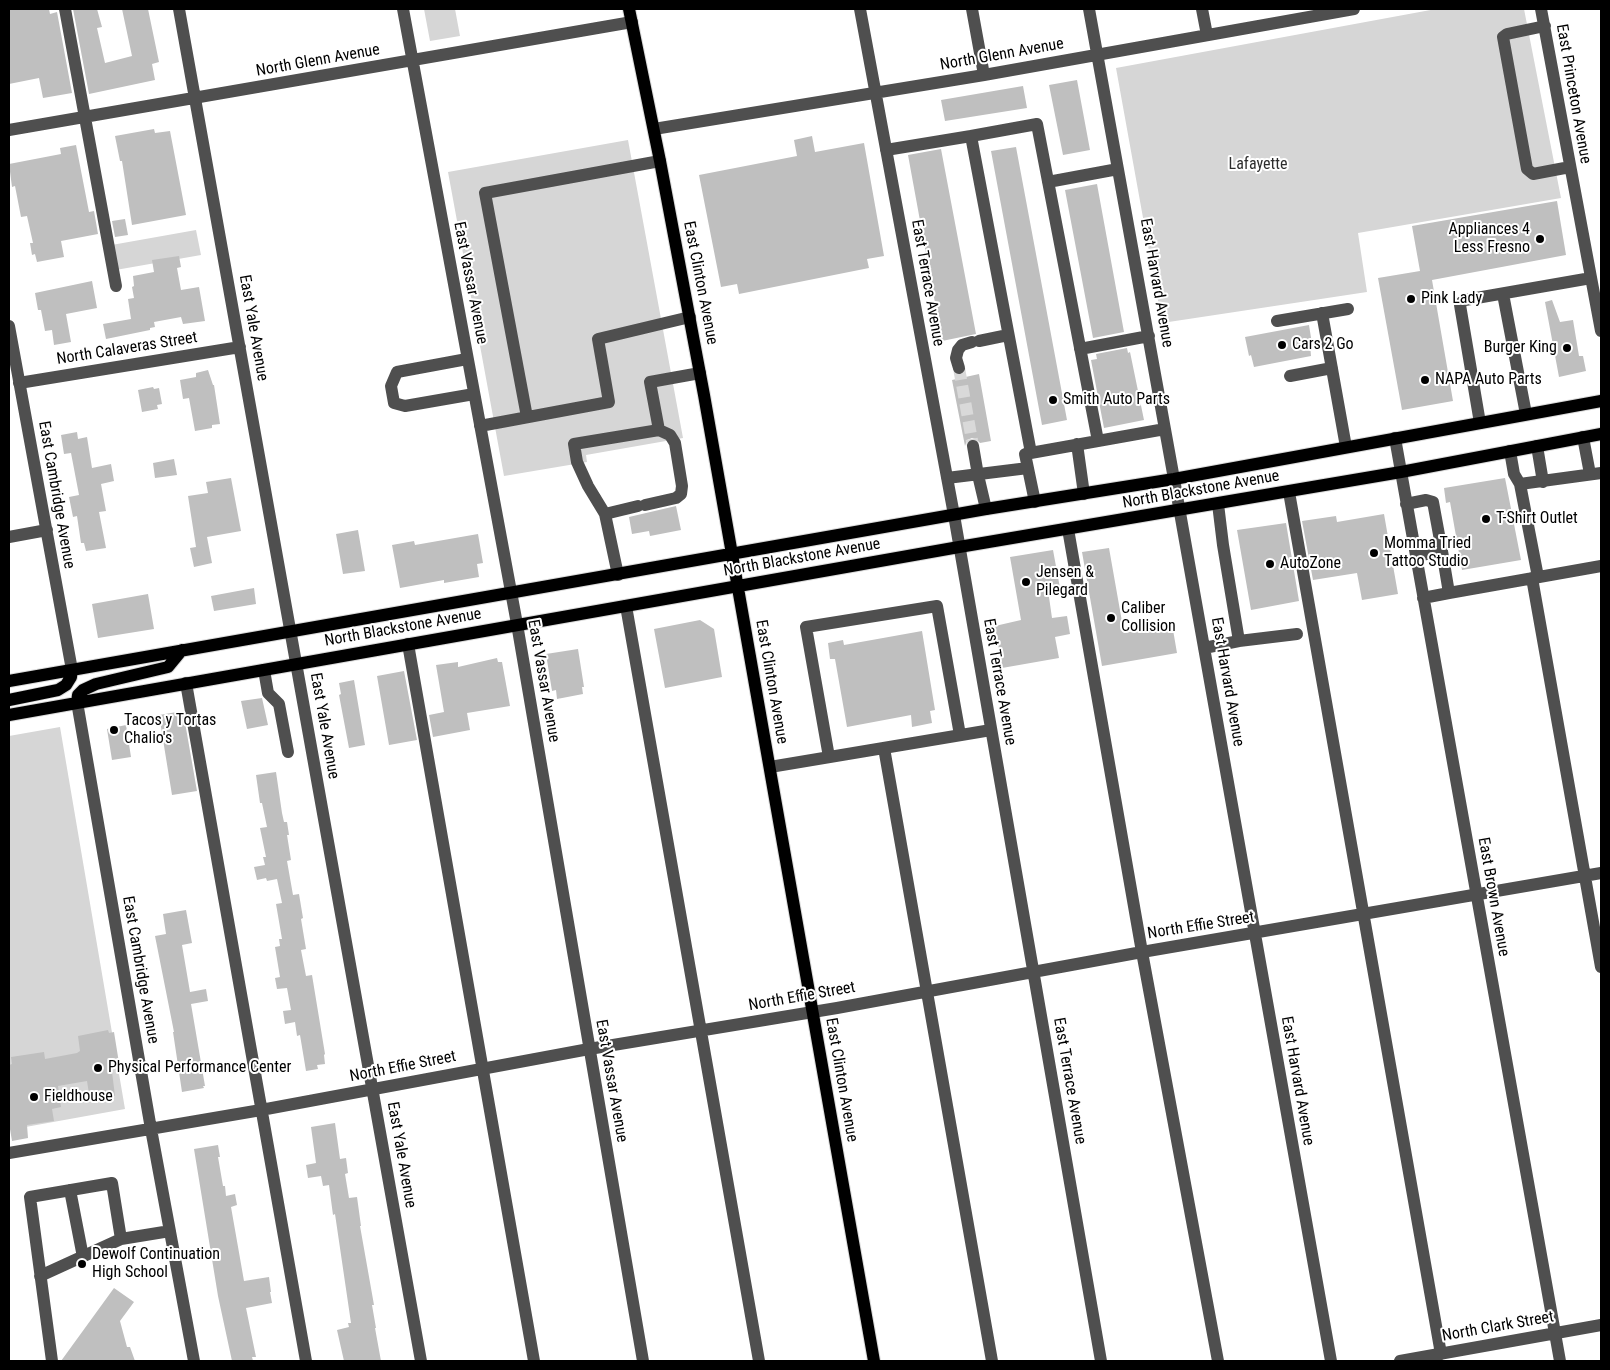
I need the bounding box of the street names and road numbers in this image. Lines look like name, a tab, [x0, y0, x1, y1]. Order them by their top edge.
street label: East Princeton Avenue	[1551, 23, 1595, 165]
street label: North Glenn Avenue	[939, 35, 1065, 75]
street label: North Glenn Avenue	[255, 41, 381, 81]
street label: East Harvard Avenue	[1135, 217, 1177, 349]
street label: East Terrace Avenue	[906, 218, 948, 348]
street label: East Vassar Avenue	[449, 220, 491, 346]
street label: East Clinton Avenue	[679, 220, 721, 346]
street label: East Yale Avenue	[234, 273, 272, 383]
street label: North Calaveras Street	[55, 328, 199, 370]
street label: East Cambridge Avenue	[34, 420, 78, 570]
street label: North Blackstone Avenue	[1121, 467, 1281, 513]
street label: North Blackstone Avenue	[722, 535, 882, 581]
street label: North Blackstone Avenue	[323, 605, 483, 651]
street label: East Harvard Avenue	[1206, 616, 1248, 748]
street label: East Terrace Avenue	[978, 617, 1020, 747]
street label: East Vassar Avenue	[523, 618, 563, 744]
street label: East Clinton Avenue	[751, 618, 791, 746]
street label: East Yale Avenue	[305, 671, 343, 781]
street label: East Brown Avenue	[1473, 836, 1513, 958]
street label: East Cambridge Avenue	[118, 895, 162, 1045]
street label: North Effie Street	[1146, 908, 1256, 944]
street label: North Effie Street	[747, 978, 857, 1016]
street label: East Harvard Avenue	[1276, 1015, 1318, 1147]
street label: East Clinton Avenue	[821, 1016, 861, 1144]
street label: East Terrace Avenue	[1048, 1016, 1090, 1146]
street label: East Vassar Avenue	[591, 1018, 631, 1144]
street label: North Effie Street	[348, 1047, 458, 1087]
street label: East Yale Avenue	[382, 1100, 420, 1210]
street label: North Clark Street	[1441, 1308, 1555, 1346]

